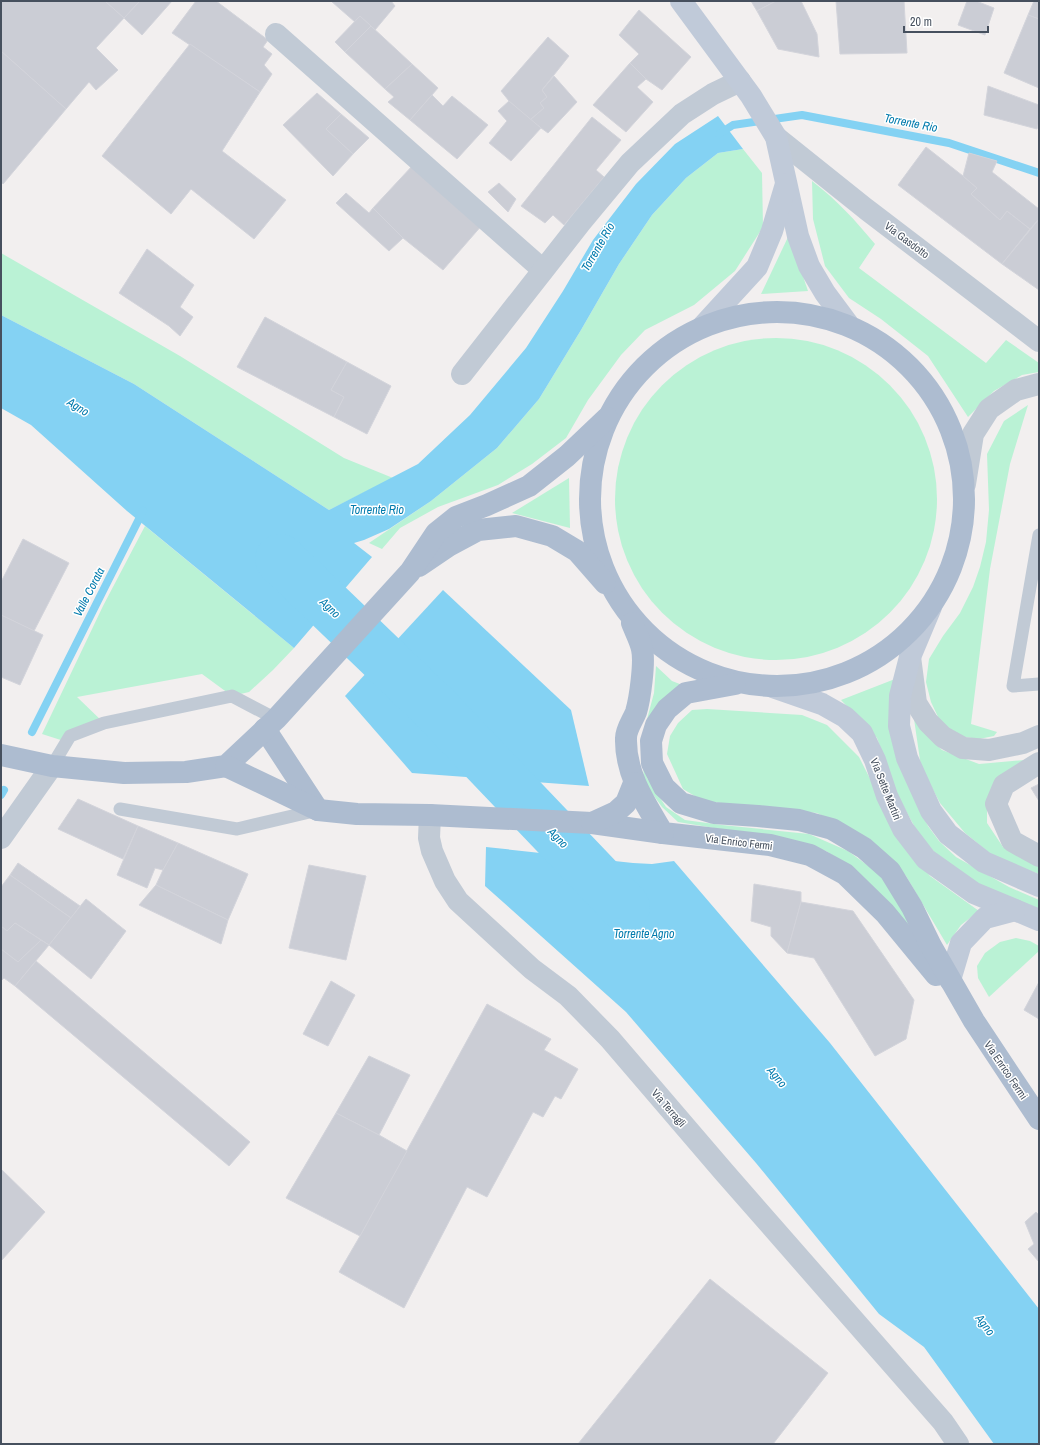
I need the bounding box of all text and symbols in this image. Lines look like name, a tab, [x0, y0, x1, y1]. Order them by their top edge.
scale bar	[904, 8, 988, 34]
text: 20 m	[910, 14, 932, 30]
water label: Torrente Rio	[883, 110, 940, 136]
water label: Torrente Rio	[578, 219, 619, 274]
street label: Via Gasdotto	[882, 219, 932, 261]
water label: Agno	[63, 394, 92, 420]
water label: Torrente Rio	[350, 502, 404, 518]
water label: Valle Corata	[70, 564, 108, 619]
water label: Agno	[315, 594, 344, 622]
street label: Via Sette Martiri	[867, 756, 905, 822]
water label: Agno	[544, 823, 572, 852]
street label: Via Enrico Fermi	[705, 831, 773, 853]
water label: Torrente Agno	[614, 926, 675, 942]
street label: Via Enrico Fermi	[981, 1038, 1031, 1102]
water label: Agno	[763, 1062, 791, 1091]
street label: Via Terragli	[649, 1086, 689, 1130]
water label: Agno	[971, 1310, 999, 1339]

